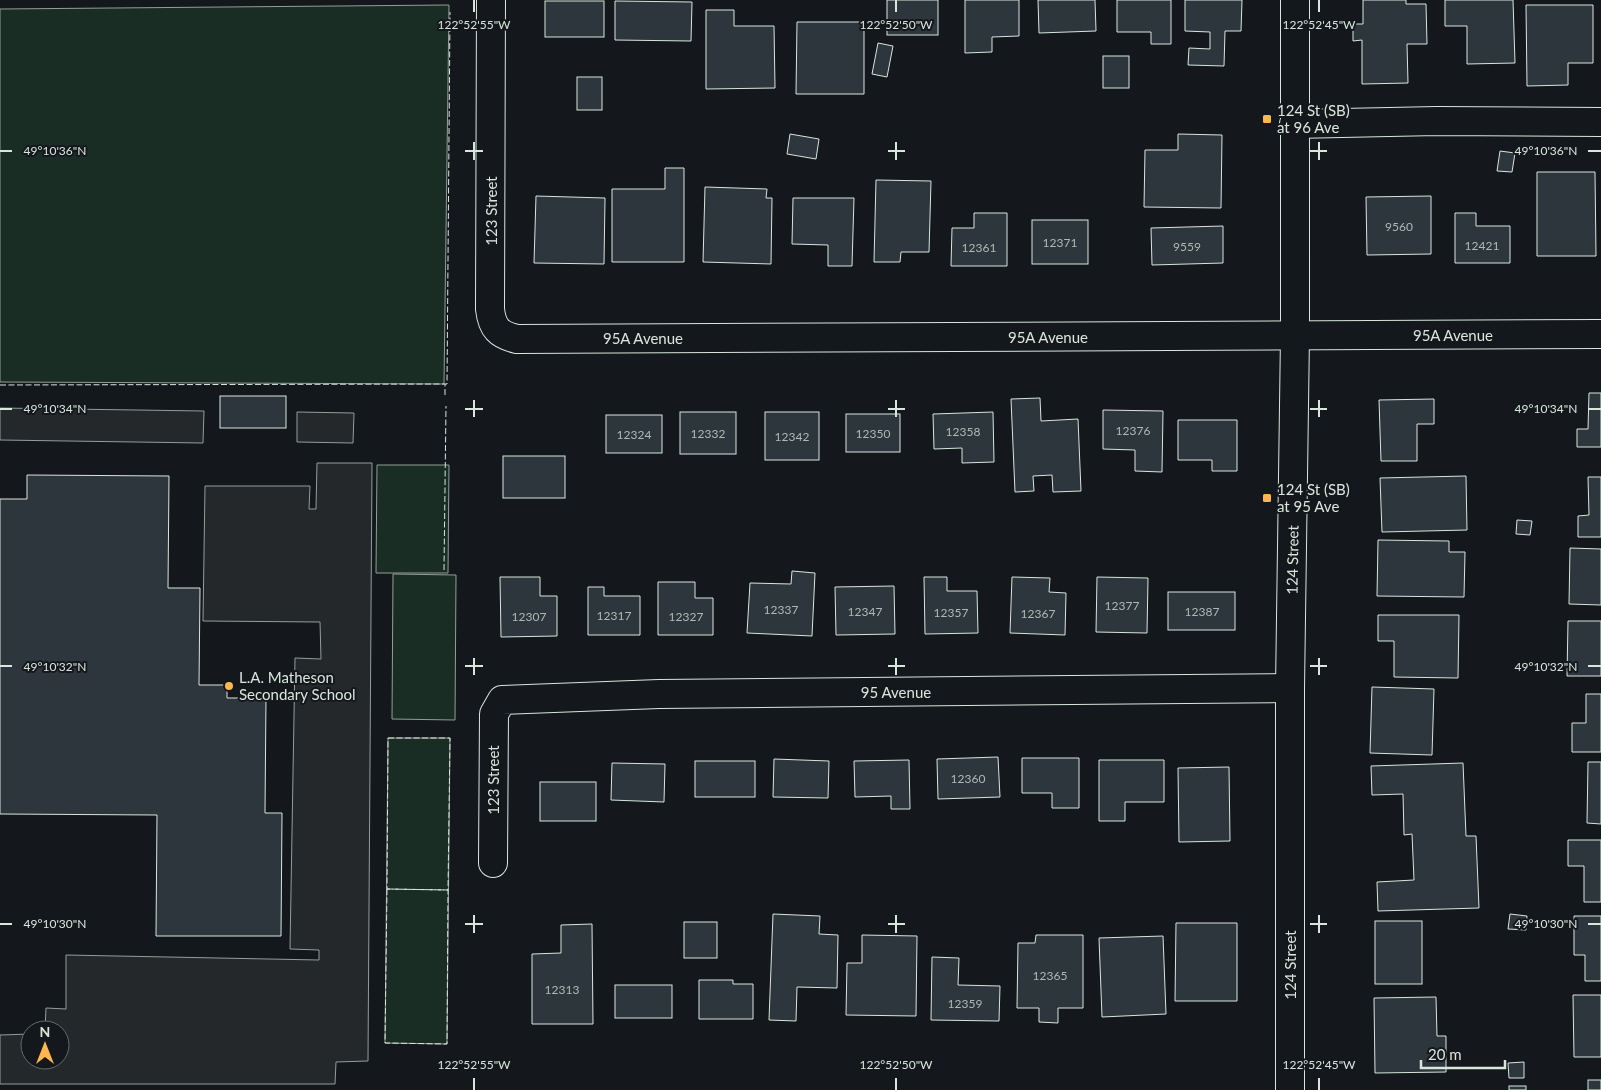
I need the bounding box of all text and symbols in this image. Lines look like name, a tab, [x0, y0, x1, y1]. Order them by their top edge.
text: 122°52'55"W	[437, 17, 511, 32]
text: 122°52'50"W	[859, 17, 933, 32]
text: 122°52'45"W	[1282, 17, 1356, 32]
place label: 124 St (SB) at 96 Ave	[1277, 101, 1350, 136]
marker: 124 St (SB) at 96 Ave	[1261, 113, 1273, 125]
text: 49°10'36"N	[24, 143, 86, 158]
text: 49°10'36"N	[1515, 143, 1577, 158]
street label: 123 Street	[482, 176, 500, 246]
house number: 9560	[1385, 219, 1413, 234]
house number: 12371	[1043, 235, 1077, 250]
house number: 12421	[1465, 238, 1499, 253]
house number: 9559	[1173, 239, 1201, 254]
house number: 12361	[962, 240, 996, 255]
street label: 95A Avenue	[1413, 326, 1493, 344]
street label: 95A Avenue	[1008, 328, 1088, 346]
street label: 95A Avenue	[603, 329, 683, 347]
text: 49°10'34"N	[24, 401, 86, 416]
text: 49°10'34"N	[1515, 401, 1577, 416]
house number: 12376	[1116, 423, 1150, 438]
house number: 12358	[946, 424, 980, 439]
house number: 12332	[691, 426, 725, 441]
house number: 12350	[856, 426, 890, 441]
house number: 12324	[617, 427, 651, 442]
house number: 12342	[775, 429, 809, 444]
place label: 124 St (SB) at 95 Ave	[1277, 480, 1350, 515]
marker: 124 St (SB) at 95 Ave	[1261, 492, 1273, 504]
street label: 124 Street	[1282, 525, 1302, 595]
house number: 12377	[1105, 598, 1139, 613]
house number: 12337	[764, 602, 798, 617]
house number: 12347	[848, 604, 882, 619]
house number: 12387	[1185, 604, 1219, 619]
house number: 12357	[934, 605, 968, 620]
house number: 12367	[1021, 606, 1055, 621]
house number: 12317	[597, 608, 631, 623]
house number: 12307	[512, 609, 546, 624]
house number: 12327	[669, 609, 703, 624]
text: 49°10'32"N	[24, 659, 86, 674]
text: 49°10'32"N	[1515, 659, 1577, 674]
place label: L.A. Matheson Secondary School	[239, 668, 356, 703]
marker: L.A. Matheson Secondary School	[223, 680, 235, 692]
street label: 95 Avenue	[861, 683, 931, 701]
street label: 123 Street	[484, 745, 502, 815]
house number: 12360	[951, 771, 985, 786]
text: 49°10'30"N	[24, 916, 86, 931]
text: 49°10'30"N	[1515, 916, 1577, 931]
street label: 124 Street	[1281, 930, 1299, 1000]
house number: 12365	[1033, 968, 1067, 983]
house number: 12313	[545, 982, 579, 997]
house number: 12359	[948, 996, 982, 1011]
north arrow	[20, 1020, 70, 1070]
text: N	[40, 1023, 50, 1040]
scale bar	[1421, 1038, 1505, 1070]
text: 20 m	[1428, 1045, 1462, 1063]
text: 122°52'55"W	[437, 1057, 511, 1072]
text: 122°52'50"W	[859, 1057, 933, 1072]
text: 122°52'45"W	[1282, 1057, 1356, 1072]

